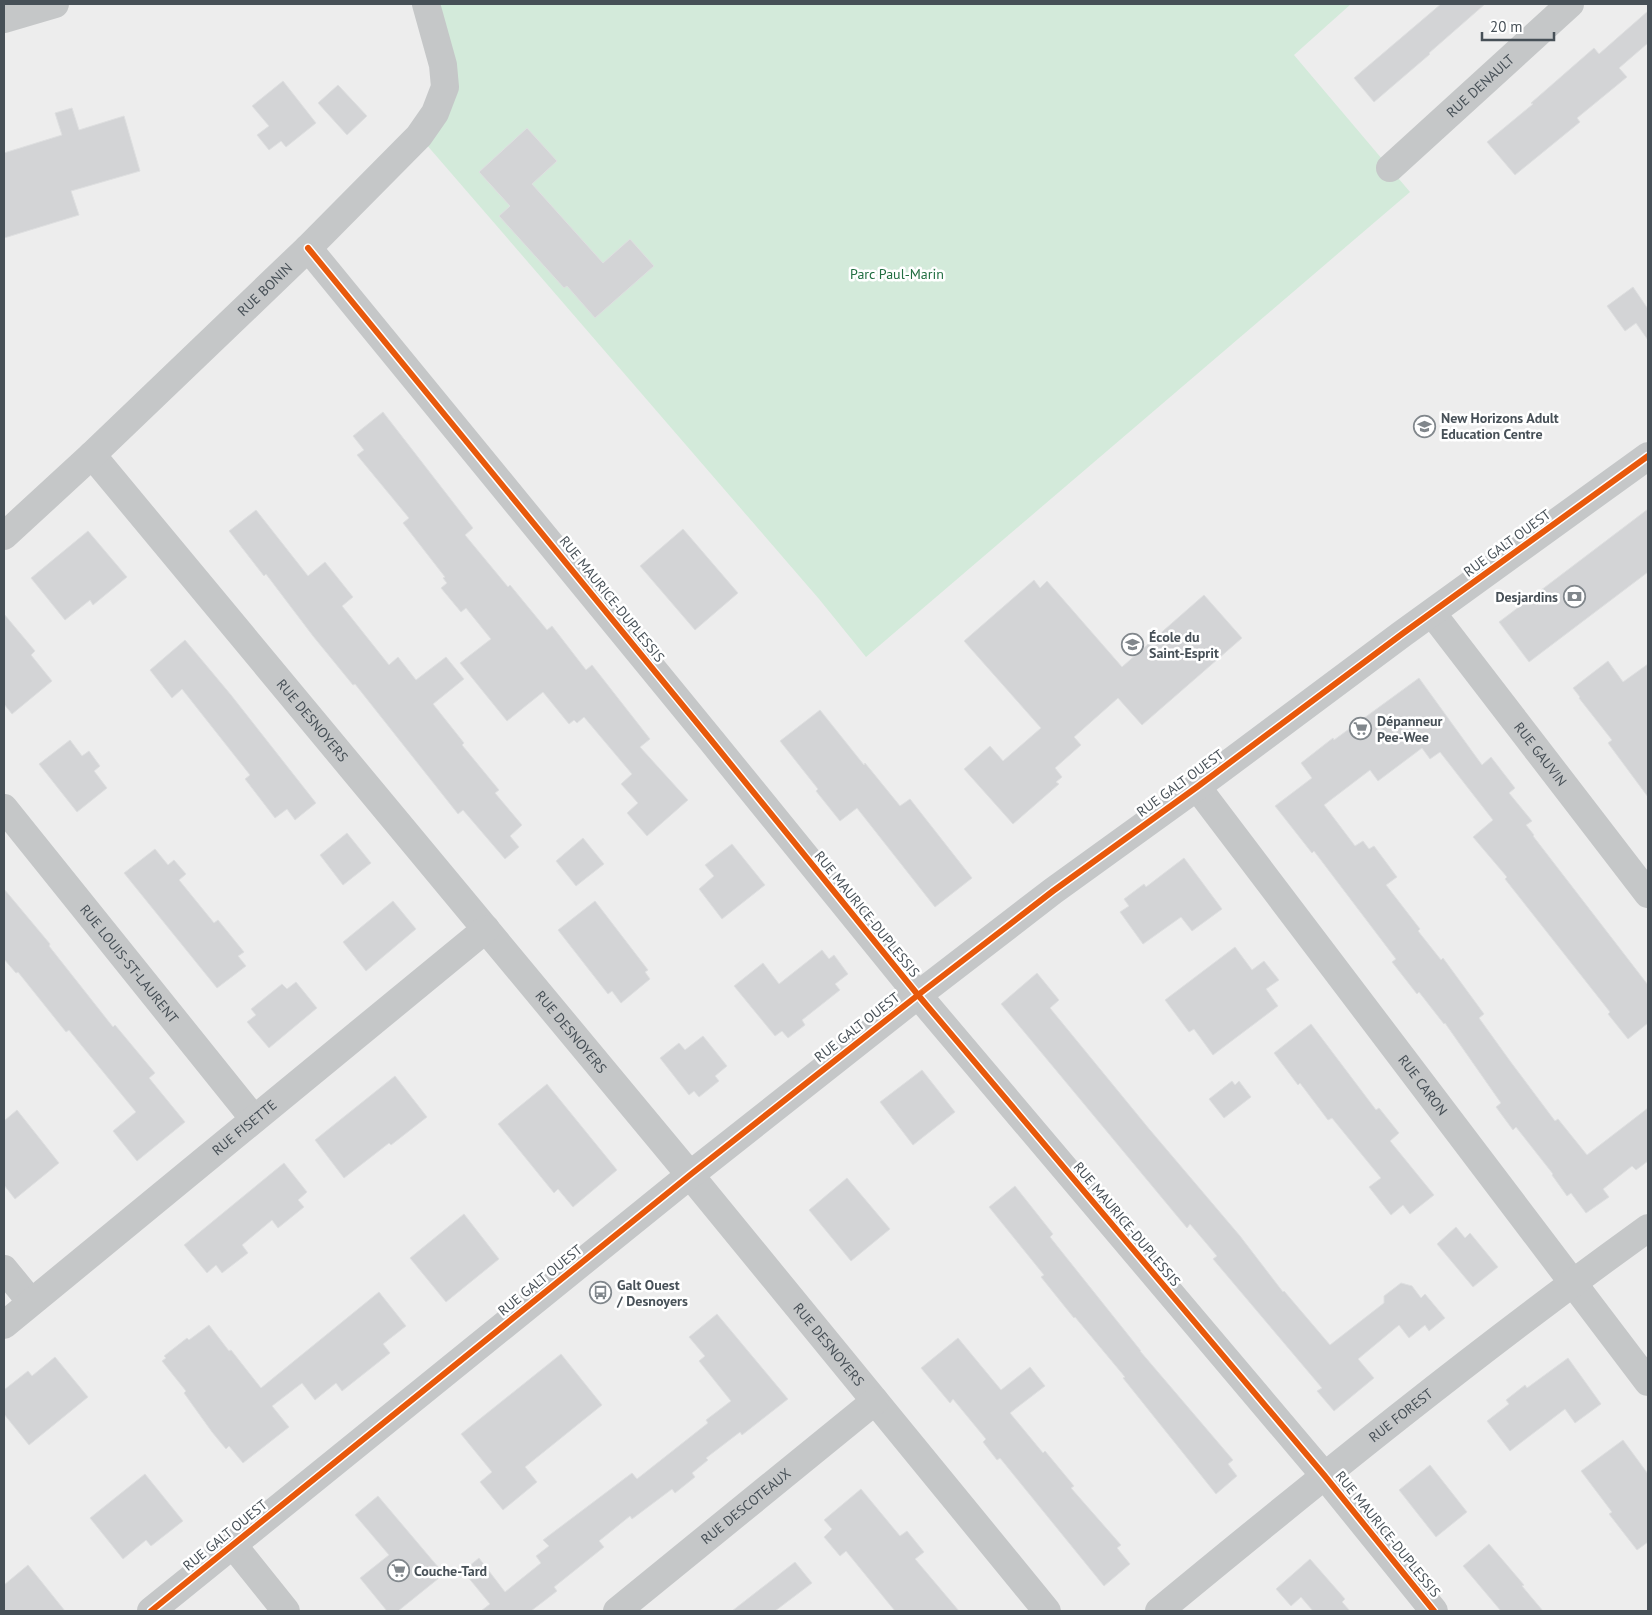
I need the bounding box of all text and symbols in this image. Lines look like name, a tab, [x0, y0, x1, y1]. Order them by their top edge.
scale bar	[1482, 10, 1554, 42]
text: 20 m	[1490, 17, 1523, 36]
street label: RUE DENAULT	[1443, 50, 1518, 121]
street label: RUE BONIN	[234, 259, 296, 320]
park label: Parc Paul-Marin	[850, 265, 944, 283]
place label: New Horizons Adult Education Centre	[1441, 409, 1559, 443]
school or university icon: New Horizons Adult Education Centre	[1413, 414, 1437, 438]
street label: RUE GALT OUEST	[1460, 505, 1554, 581]
street label: RUE MAURICE-DUPLESSIS	[556, 532, 668, 666]
bank icon: Desjardins	[1562, 585, 1586, 609]
place label: Desjardins	[1495, 588, 1558, 606]
place label: École du Saint-Esprit	[1149, 628, 1219, 662]
school or university icon: École du Saint-Esprit	[1121, 633, 1145, 657]
street label: RUE DESNOYERS	[273, 675, 352, 766]
place label: Dépanneur Pee-Wee	[1377, 712, 1443, 746]
supermarket icon: Dépanneur Pee-Wee	[1349, 717, 1373, 741]
street label: RUE GAUVIN	[1510, 718, 1571, 790]
street label: RUE GALT OUEST	[1133, 745, 1227, 821]
street label: RUE MAURICE-DUPLESSIS	[811, 847, 923, 981]
street label: RUE LOUIS-ST-LAURENT	[76, 901, 183, 1027]
street label: RUE DESNOYERS	[532, 987, 611, 1077]
street label: RUE GALT OUEST	[811, 988, 903, 1066]
street label: RUE CARON	[1394, 1051, 1452, 1119]
street label: RUE FISETTE	[208, 1096, 280, 1159]
street label: RUE MAURICE-DUPLESSIS	[1070, 1158, 1184, 1290]
street label: RUE GALT OUEST	[494, 1240, 586, 1320]
place label: Galt Ouest / Desnoyers	[616, 1276, 688, 1310]
bus stop icon: Galt Ouest / Desnoyers	[589, 1281, 613, 1305]
street label: RUE DESNOYERS	[789, 1299, 868, 1390]
street label: RUE FOREST	[1365, 1384, 1437, 1446]
street label: RUE DESCOTEAUX	[697, 1464, 795, 1548]
street label: RUE MAURICE-DUPLESSIS	[1332, 1467, 1444, 1601]
street label: RUE GALT OUEST	[179, 1495, 271, 1575]
supermarket icon: Couche-Tard	[386, 1559, 410, 1583]
place label: Couche-Tard	[414, 1562, 487, 1580]

